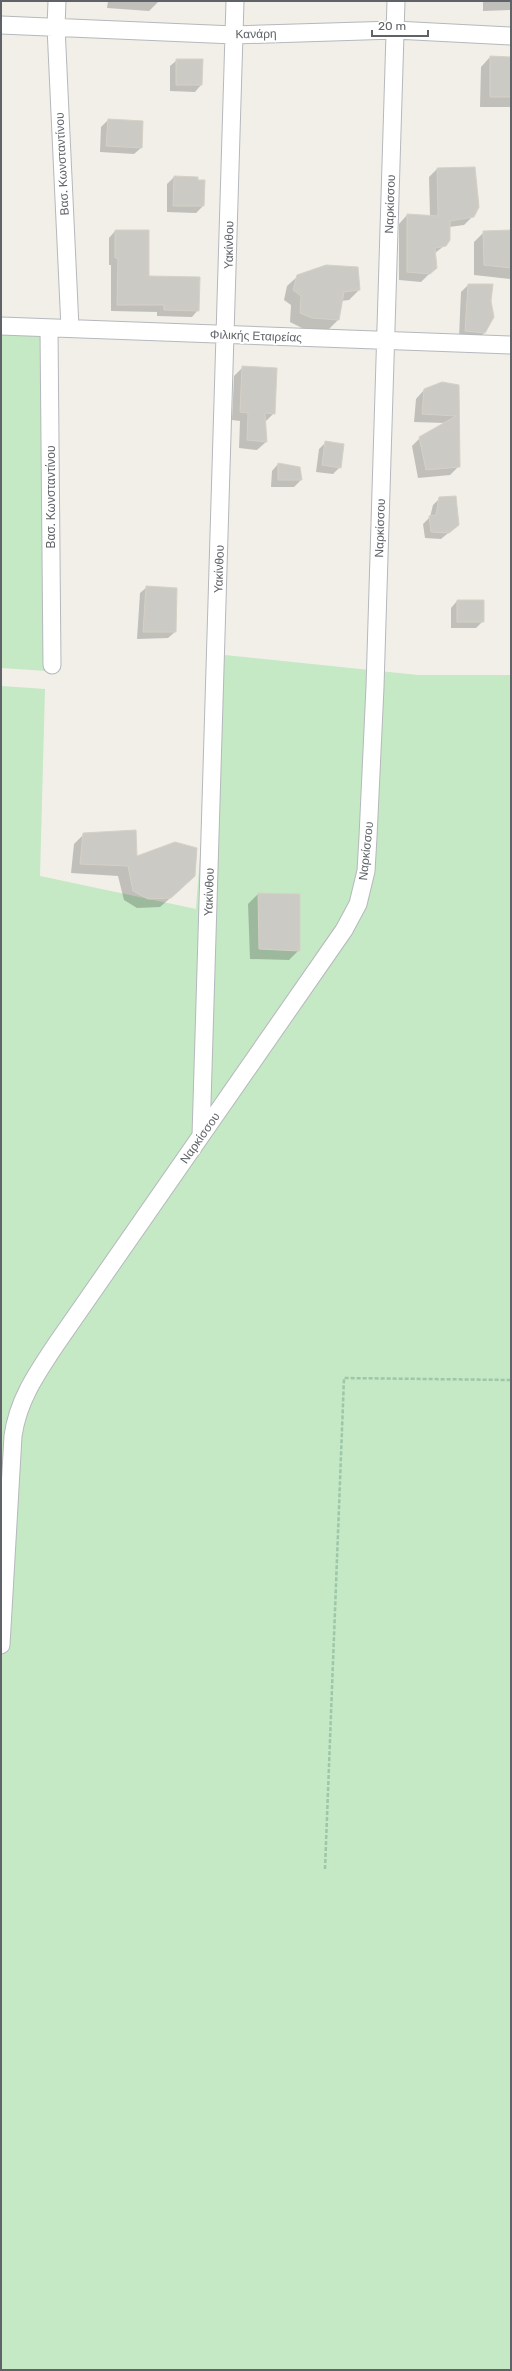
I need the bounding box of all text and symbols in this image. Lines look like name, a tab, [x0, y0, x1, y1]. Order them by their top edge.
scale bar	[372, 12, 428, 38]
text: 20 m	[378, 19, 406, 33]
street label: Κανάρη	[235, 27, 277, 41]
street label: Βασ. Κωνσταντίνου	[52, 112, 72, 216]
street label: Ναρκίσσου	[382, 174, 398, 234]
street label: Υακίνθου	[222, 221, 236, 269]
street label: Φιλικής Εταιρείας	[210, 327, 302, 345]
street label: Βασ. Κωνσταντίνου	[44, 445, 58, 549]
street label: Ναρκίσσου	[372, 498, 388, 558]
street label: Υακίνθου	[211, 545, 227, 593]
street label: Ναρκίσσου	[356, 821, 376, 881]
street label: Υακίνθου	[201, 868, 217, 916]
street label: Ναρκίσσου	[177, 1110, 223, 1166]

